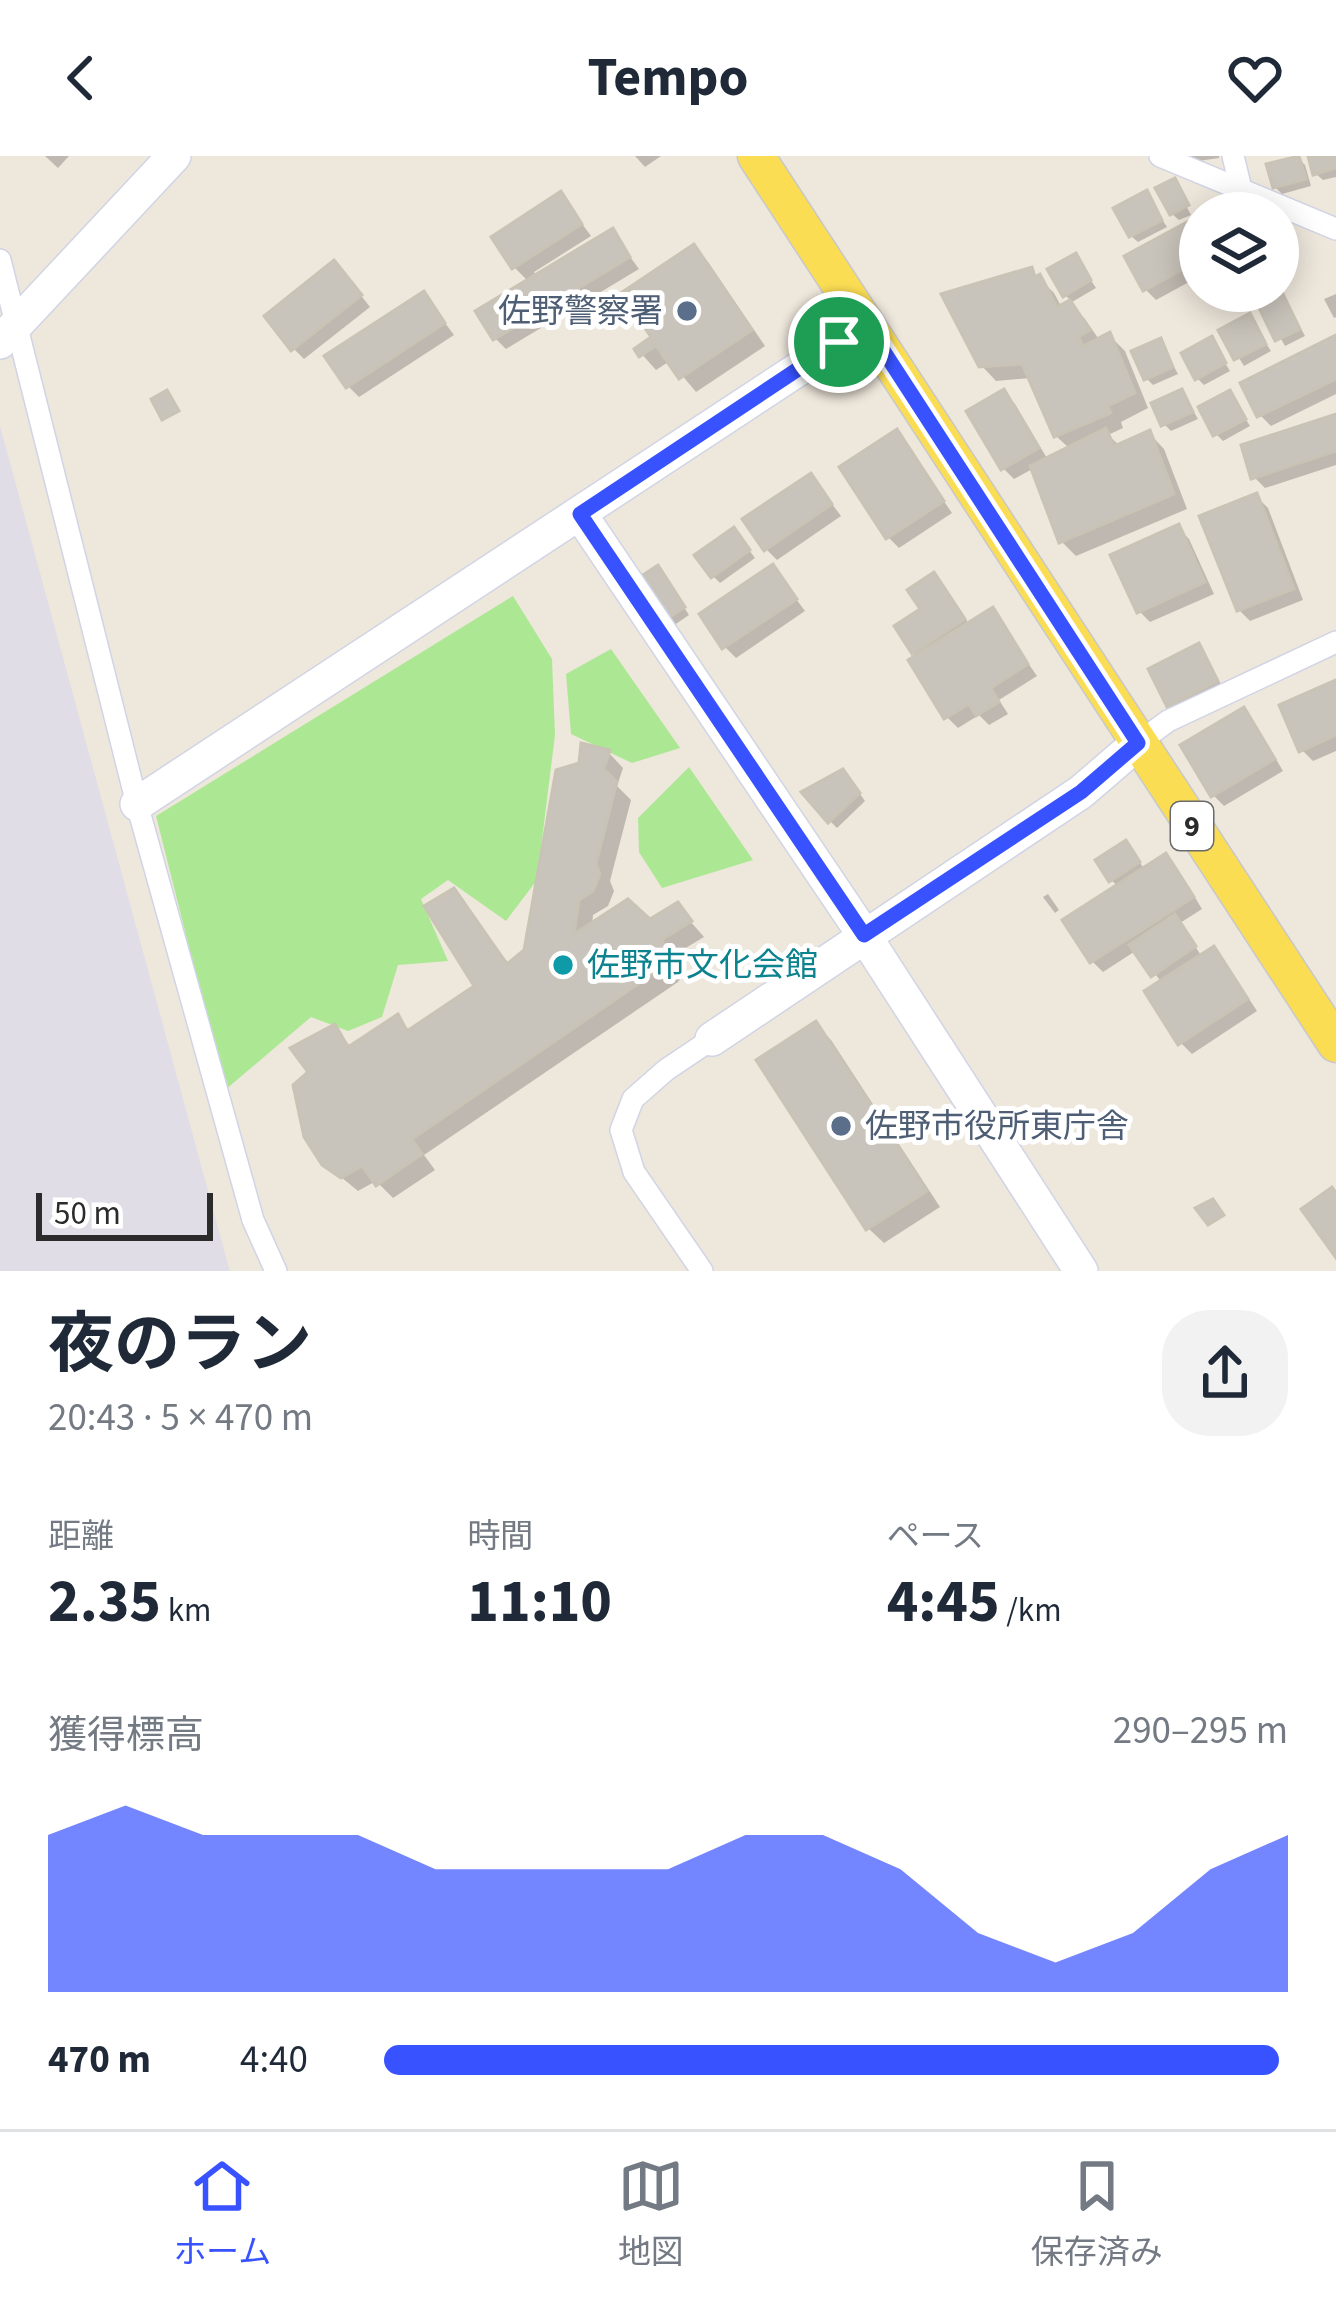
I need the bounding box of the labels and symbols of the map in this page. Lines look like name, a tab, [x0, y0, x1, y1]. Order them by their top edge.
place label: 佐野警察署	[498, 288, 663, 335]
pin	[788, 291, 890, 393]
marker: 佐野警察署	[674, 298, 700, 324]
road number: 9	[1171, 802, 1213, 850]
place label: 佐野市文化会館	[587, 942, 818, 989]
marker: 佐野市文化会館	[550, 952, 576, 978]
place label: 佐野市役所東庁舎	[865, 1103, 1129, 1150]
marker: 佐野市役所東庁舎	[828, 1113, 854, 1139]
scale bar	[36, 1187, 213, 1240]

